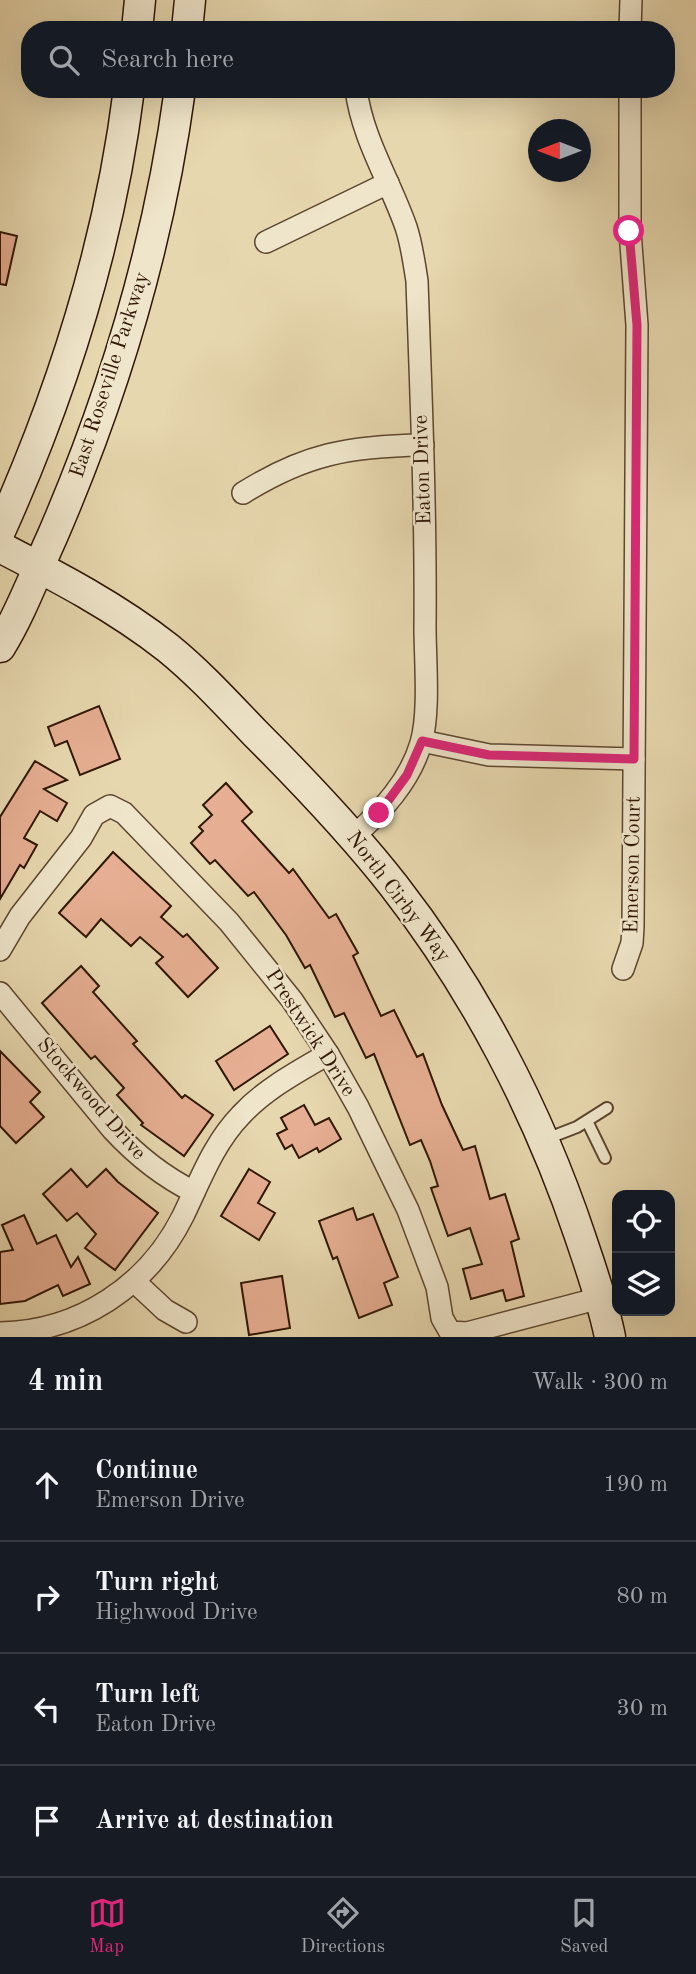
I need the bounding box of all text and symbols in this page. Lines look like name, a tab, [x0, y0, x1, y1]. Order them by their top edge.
search box	[21, 21, 675, 98]
icon: search	[45, 41, 83, 79]
text: Search here	[101, 47, 234, 73]
north arrow	[528, 119, 591, 182]
route start	[613, 215, 644, 246]
street label: East Roseville Parkway	[67, 269, 153, 481]
street label: Eaton Drive	[411, 415, 435, 525]
street label: Emerson Court	[621, 796, 645, 934]
route end	[363, 797, 394, 828]
street label: North Cirby Way	[342, 828, 454, 966]
street label: Prestwick Drive	[261, 965, 359, 1101]
street label: Stockwood Drive	[32, 1034, 150, 1164]
map controls	[612, 1190, 675, 1316]
button: locate	[612, 1190, 675, 1253]
button: layers	[612, 1253, 675, 1316]
text: 4 min	[28, 1367, 103, 1397]
text: Walk · 300 m	[532, 1371, 668, 1394]
text: Continue	[95, 1458, 198, 1484]
icon: ahead	[28, 1466, 66, 1504]
text: 190 m	[603, 1473, 668, 1496]
text: Emerson Drive	[95, 1489, 245, 1512]
text: Turn right	[95, 1570, 218, 1596]
icon: right	[28, 1578, 66, 1616]
text: 80 m	[617, 1585, 668, 1608]
text: Highwood Drive	[95, 1601, 258, 1624]
text: Turn left	[95, 1682, 200, 1708]
icon: left	[28, 1690, 66, 1728]
text: 30 m	[617, 1697, 668, 1720]
text: Eaton Drive	[95, 1713, 216, 1736]
icon: arrive	[28, 1802, 66, 1840]
text: Arrive at destination	[95, 1808, 334, 1834]
tab: Map	[88, 1894, 126, 1959]
tab: Directions	[301, 1894, 385, 1959]
tab: Saved	[560, 1894, 608, 1959]

